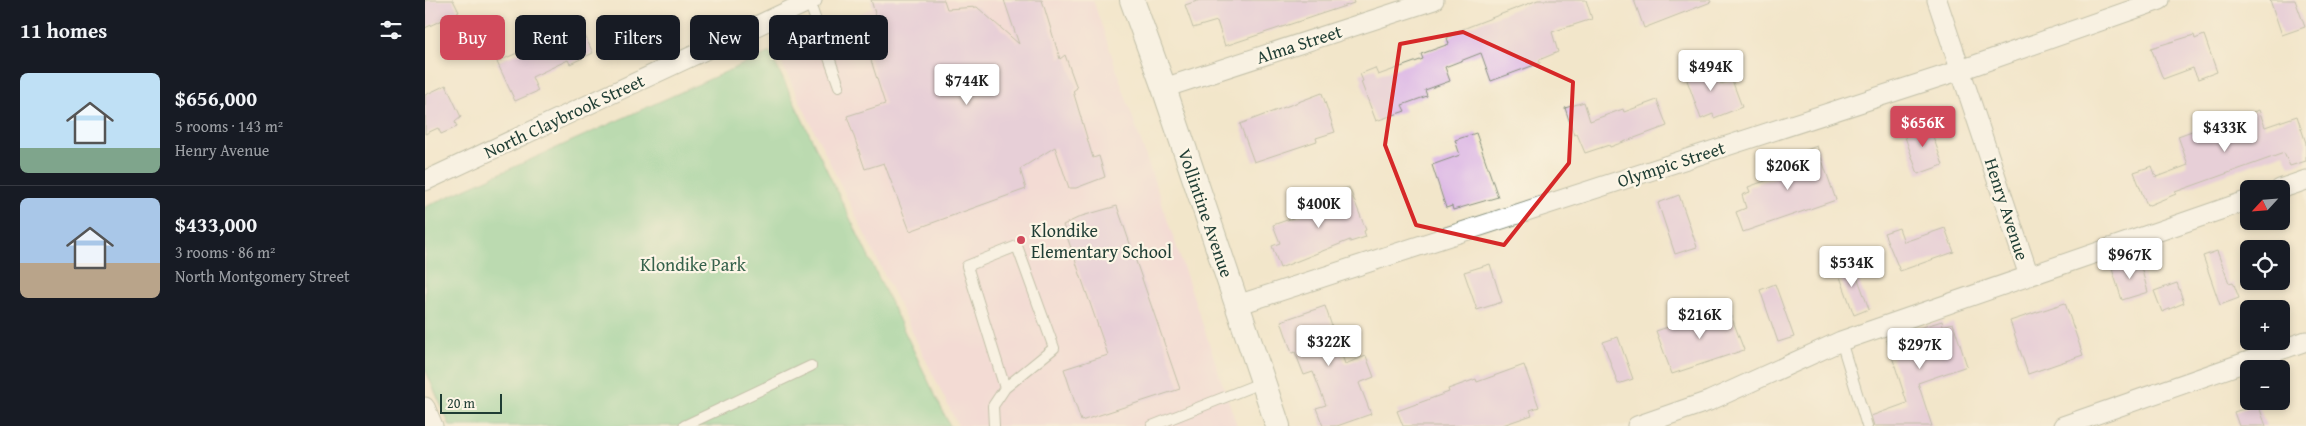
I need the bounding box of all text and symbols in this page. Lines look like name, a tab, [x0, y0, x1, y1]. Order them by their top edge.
text: 11 homes	[20, 15, 107, 46]
chip: Buy	[440, 15, 505, 60]
chip: Rent	[515, 15, 586, 60]
chip: Filters	[596, 15, 680, 60]
chip: New	[690, 15, 759, 60]
chip: Apartment	[769, 15, 888, 60]
icon: filters	[377, 16, 405, 44]
street label: Alma Street	[1253, 17, 1346, 71]
pin: $494K	[1676, 49, 1746, 92]
text: $494K	[1689, 54, 1733, 78]
pin: $744K	[932, 64, 1002, 106]
street label: North Claybrook Street	[479, 67, 649, 165]
text: $744K	[945, 68, 989, 92]
text: $656,000	[175, 83, 257, 114]
icon: home	[60, 93, 120, 153]
pin: $656K	[1888, 106, 1958, 148]
text: $656K	[1901, 110, 1945, 134]
pin: $433K	[2190, 110, 2260, 153]
text: 5 rooms · 143 m²	[175, 114, 283, 138]
text: $433K	[2203, 115, 2247, 139]
street label: Olympic Street	[1614, 134, 1729, 194]
text: Henry Avenue	[175, 138, 269, 162]
street label: Vollintine Avenue	[1171, 145, 1241, 281]
pin: $206K	[1753, 148, 1823, 191]
text: $206K	[1766, 153, 1810, 177]
street label: Henry Avenue	[1978, 154, 2036, 264]
north arrow	[2240, 180, 2290, 230]
map controls	[2240, 180, 2290, 410]
pin: $400K	[1284, 186, 1354, 229]
text: $400K	[1297, 191, 1341, 215]
text: $433,000	[175, 209, 257, 240]
place label: Klondike Elementary School	[1031, 217, 1172, 265]
icon: home	[60, 218, 120, 278]
marker: Klondike Elementary School	[1015, 234, 1027, 246]
pin: $967K	[2095, 238, 2165, 280]
text: 3 rooms · 86 m²	[175, 240, 275, 264]
button: locate	[2240, 240, 2290, 290]
text: $967K	[2108, 242, 2152, 266]
pin: $534K	[1817, 246, 1887, 288]
text: $534K	[1830, 250, 1874, 274]
park label: Klondike Park	[640, 251, 747, 278]
text: North Montgomery Street	[175, 264, 350, 288]
pin: $216K	[1665, 298, 1735, 340]
button: +	[2240, 300, 2290, 350]
text: $216K	[1678, 302, 1722, 326]
pin: $322K	[1294, 324, 1364, 367]
pin: $297K	[1885, 328, 1955, 370]
text: $322K	[1307, 329, 1351, 353]
text: $297K	[1898, 332, 1942, 356]
button: −	[2240, 360, 2290, 410]
scale bar	[440, 391, 503, 414]
text: 20 m	[447, 393, 475, 413]

